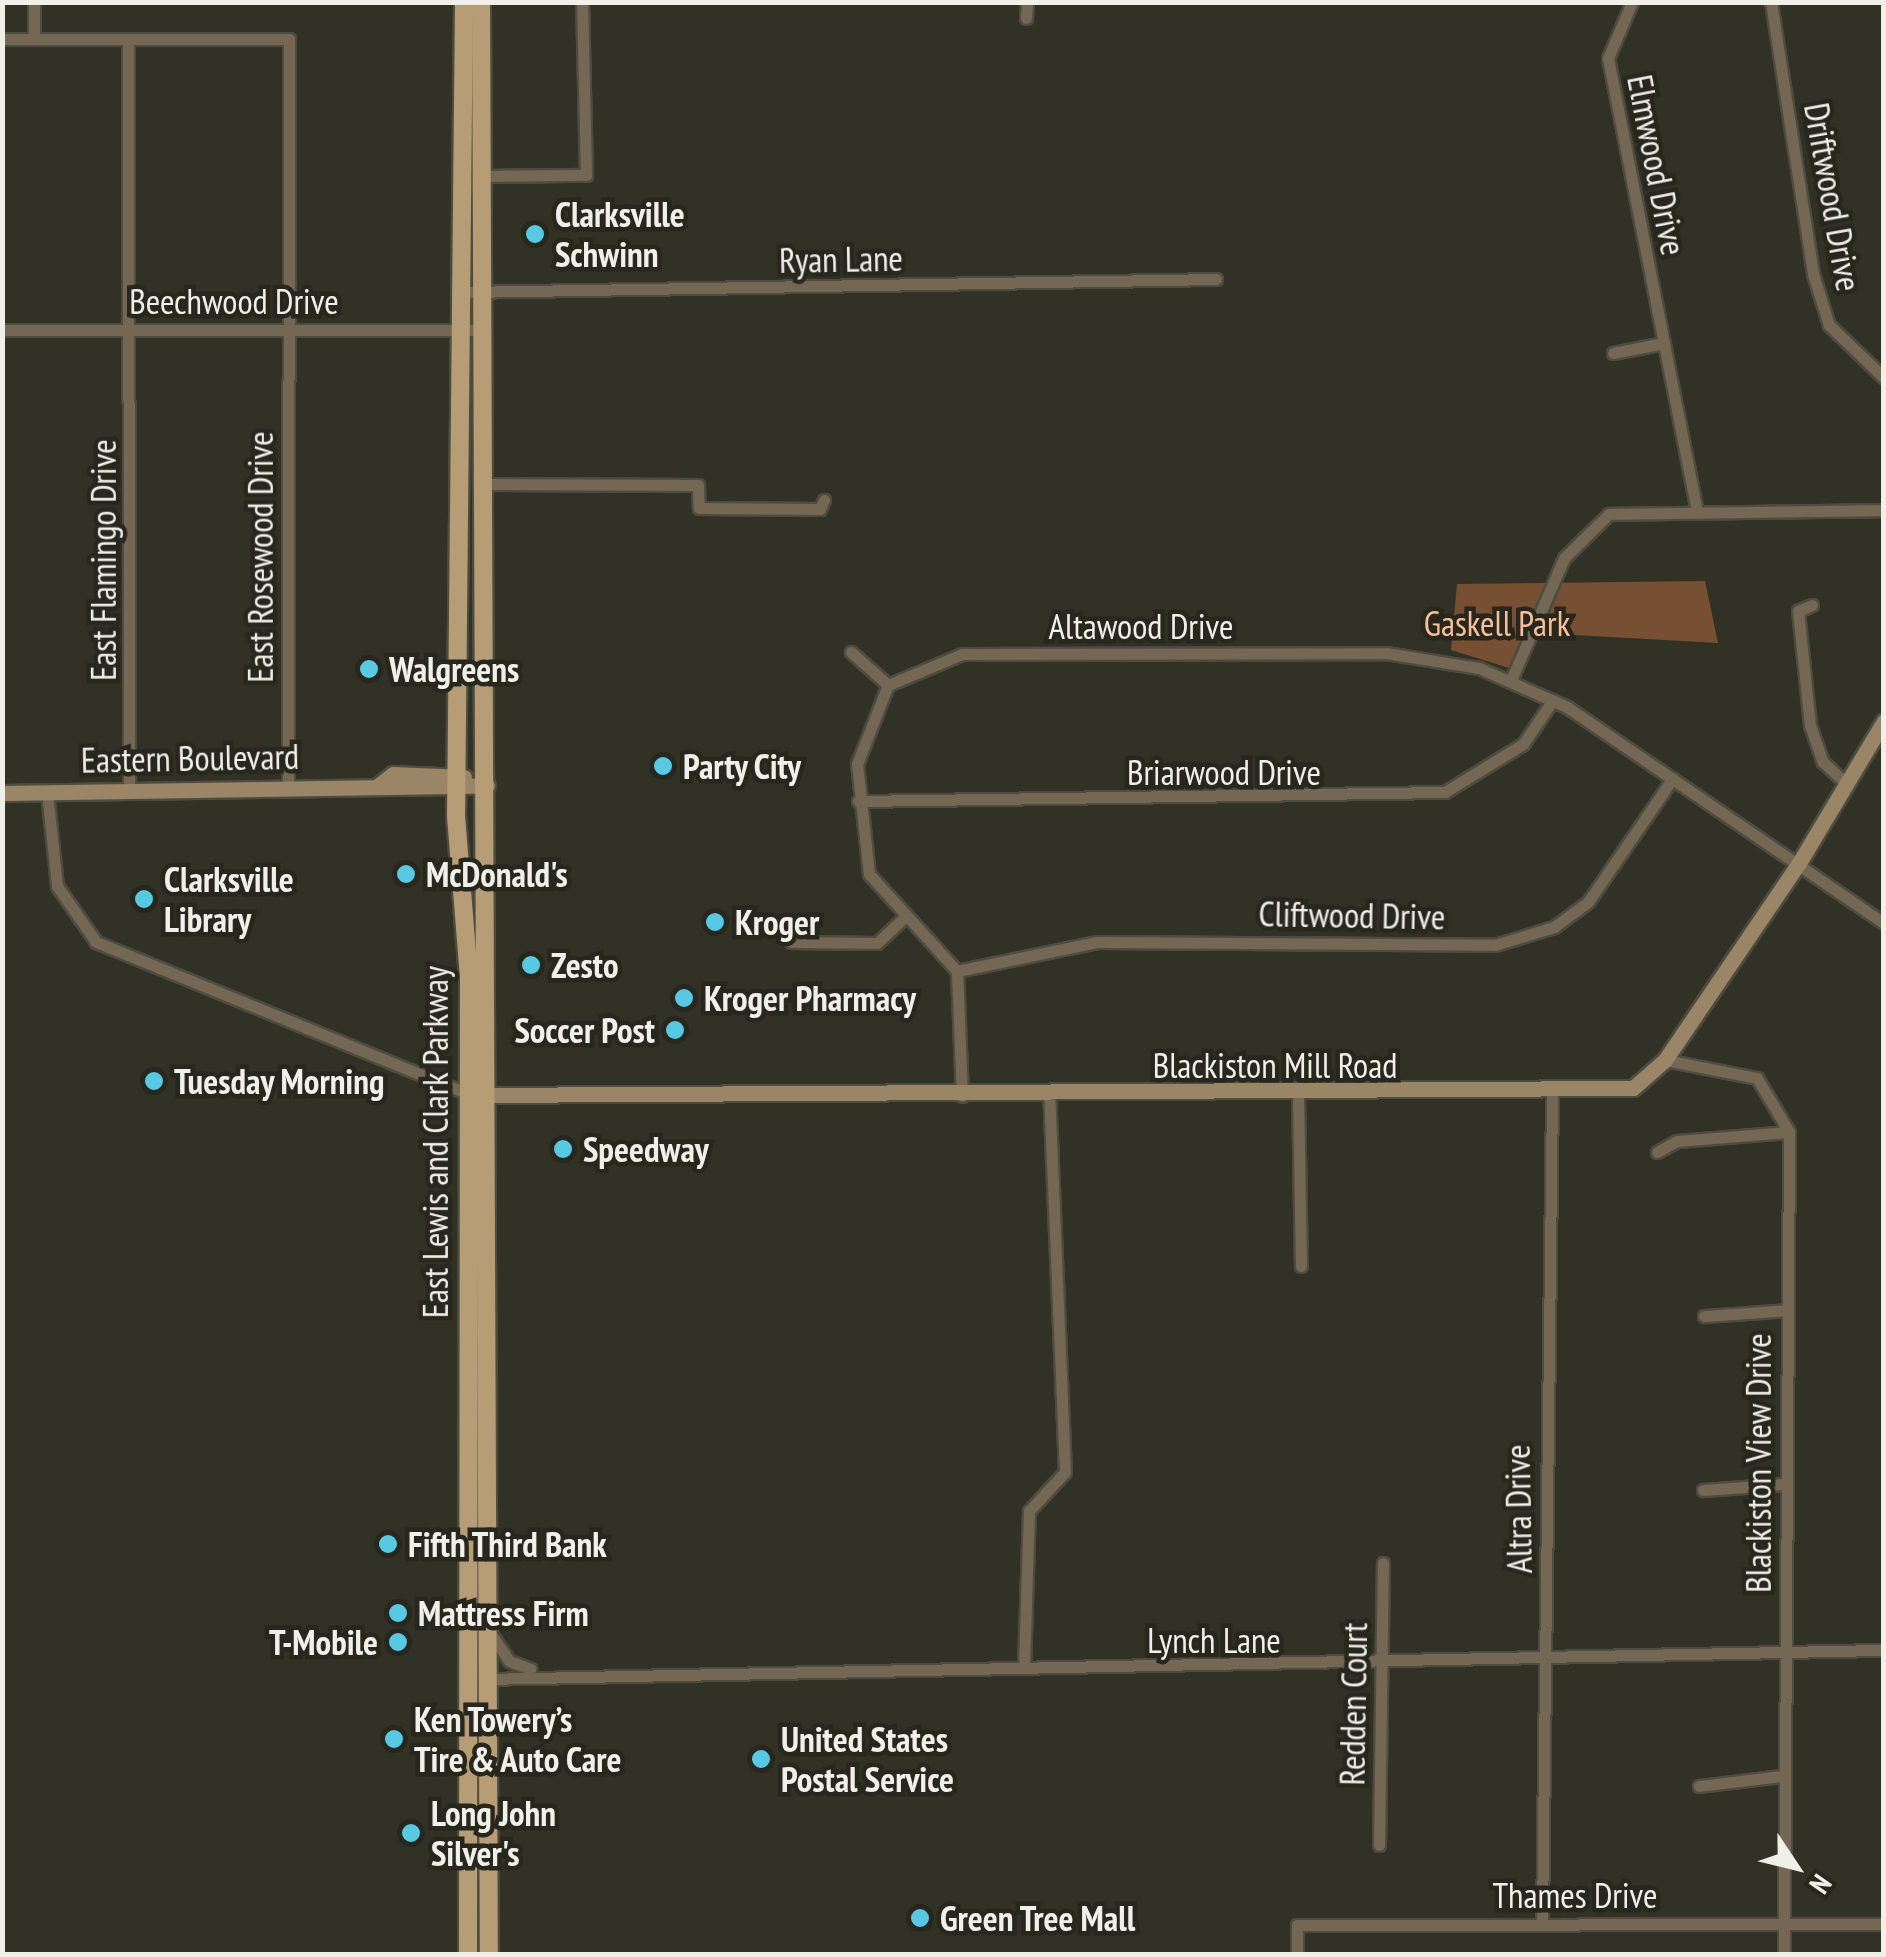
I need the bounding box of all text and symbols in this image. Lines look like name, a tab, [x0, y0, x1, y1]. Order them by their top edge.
street label: Elmwood Drive	[1619, 71, 1695, 259]
street label: Driftwood Drive	[1796, 100, 1870, 294]
place label: Clarksville Schwinn	[555, 193, 685, 275]
marker: Clarksville Schwinn	[524, 223, 546, 245]
street label: Ryan Lane	[779, 237, 903, 281]
street label: Beechwood Drive	[129, 280, 339, 322]
street label: East Rosewood Drive	[239, 431, 281, 683]
street label: East Flamingo Drive	[82, 439, 124, 681]
park label: Gaskell Park	[1424, 602, 1570, 644]
street label: Altawood Drive	[1048, 605, 1234, 647]
place label: Walgreens	[389, 648, 519, 690]
marker: Walgreens	[358, 658, 380, 680]
street label: Eastern Boulevard	[81, 735, 299, 781]
place label: Party City	[683, 745, 802, 787]
street label: Briarwood Drive	[1127, 751, 1321, 793]
marker: Party City	[652, 755, 674, 777]
place label: McDonald's	[426, 853, 568, 895]
place label: Clarksville Library	[164, 858, 294, 940]
marker: McDonald's	[395, 863, 417, 885]
marker: Clarksville Library	[133, 888, 155, 910]
street label: Cliftwood Drive	[1258, 892, 1446, 938]
place label: Kroger	[735, 901, 819, 943]
marker: Kroger	[704, 911, 726, 933]
place label: Zesto	[551, 944, 619, 986]
marker: Zesto	[520, 954, 542, 976]
street label: East Lewis and Clark Parkway	[414, 965, 456, 1319]
place label: Kroger Pharmacy	[704, 977, 916, 1019]
marker: Kroger Pharmacy	[673, 987, 695, 1009]
place label: Soccer Post	[514, 1009, 655, 1051]
marker: Soccer Post	[664, 1019, 686, 1041]
street label: Blackiston Mill Road	[1153, 1044, 1397, 1086]
place label: Tuesday Morning	[174, 1060, 386, 1102]
marker: Tuesday Morning	[143, 1070, 165, 1092]
place label: Speedway	[583, 1128, 709, 1170]
marker: Speedway	[552, 1138, 574, 1160]
street label: Blackiston View Drive	[1737, 1333, 1779, 1593]
street label: Altra Drive	[1496, 1444, 1540, 1574]
place label: Fifth Third Bank	[408, 1523, 608, 1565]
marker: Fifth Third Bank	[377, 1533, 399, 1555]
place label: Mattress Firm	[418, 1592, 589, 1634]
marker: Mattress Firm	[387, 1602, 409, 1624]
street label: Lynch Lane	[1147, 1619, 1281, 1661]
place label: T-Mobile	[269, 1621, 378, 1663]
street label: Redden Court	[1331, 1622, 1375, 1786]
marker: T-Mobile	[387, 1631, 409, 1653]
place label: Ken Towery’s Tire & Auto Care	[414, 1698, 623, 1780]
place label: United States Postal Service	[781, 1718, 954, 1800]
marker: Ken Towery’s Tire & Auto Care	[383, 1728, 405, 1750]
marker: United States Postal Service	[750, 1748, 772, 1770]
place label: Long John Silver's	[431, 1792, 556, 1874]
north arrow	[1746, 1817, 1846, 1917]
marker: Long John Silver's	[400, 1822, 422, 1844]
text: N	[1801, 1868, 1840, 1901]
street label: Thames Drive	[1492, 1874, 1658, 1916]
place label: Green Tree Mall	[940, 1897, 1136, 1939]
marker: Green Tree Mall	[909, 1907, 931, 1929]

